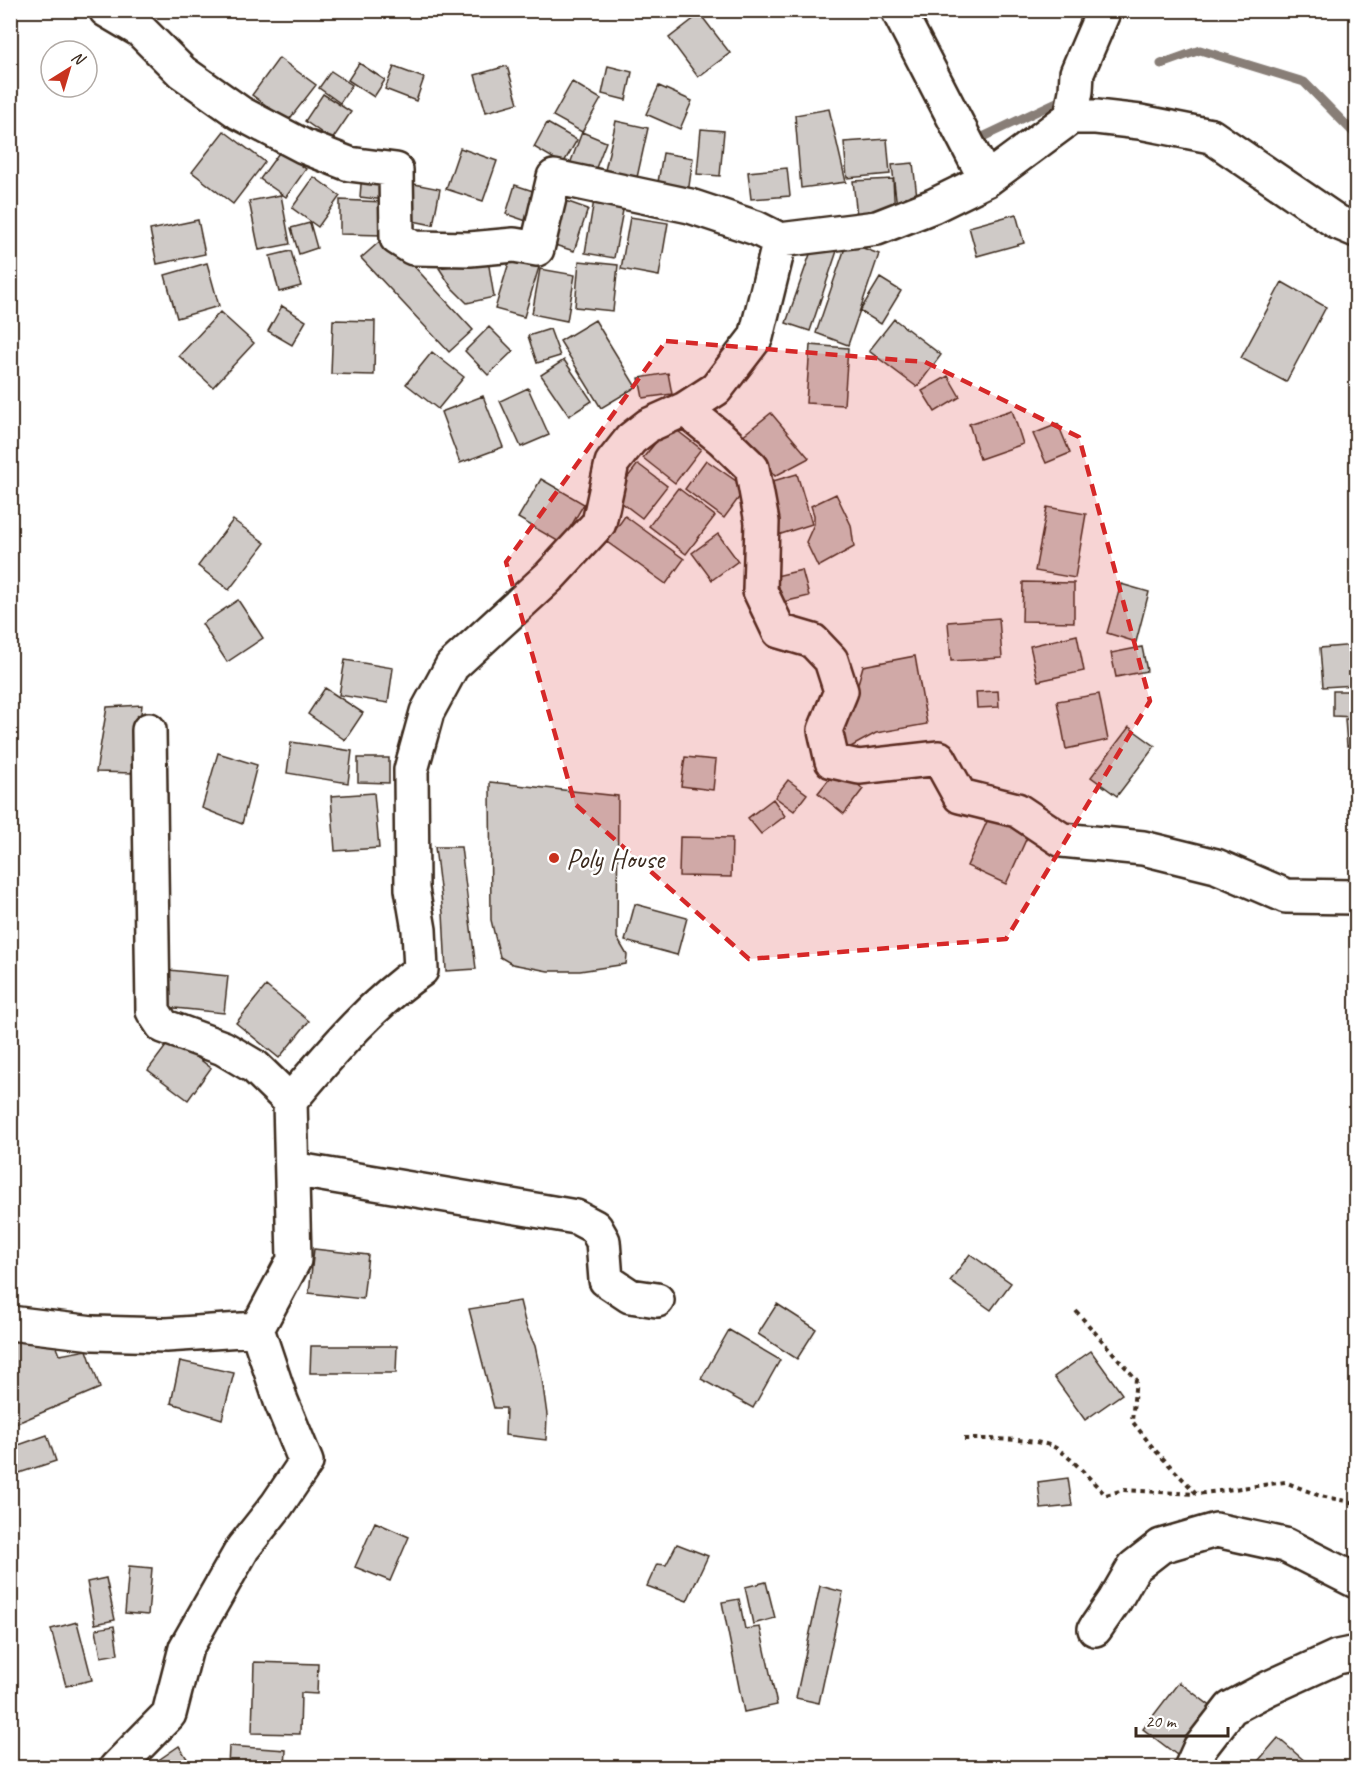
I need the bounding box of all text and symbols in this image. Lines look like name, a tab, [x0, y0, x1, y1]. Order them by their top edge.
north arrow	[39, 39, 99, 99]
text: N	[67, 47, 90, 71]
place label: Poly House	[566, 841, 666, 876]
marker: Poly House	[547, 851, 561, 865]
scale bar	[1136, 1700, 1228, 1738]
text: 20 m	[1145, 1710, 1178, 1732]

